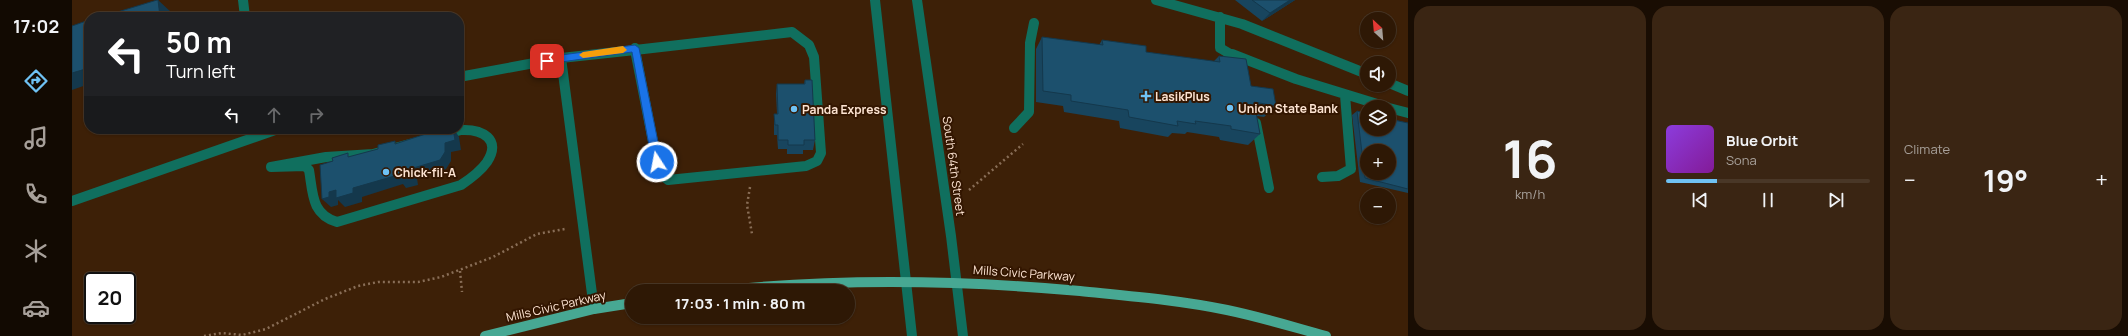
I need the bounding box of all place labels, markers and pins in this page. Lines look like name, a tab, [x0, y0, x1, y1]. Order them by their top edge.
pin	[530, 44, 564, 78]
place label: LasikPlus	[1155, 88, 1210, 105]
marker: LasikPlus	[1140, 90, 1152, 102]
place label: Union State Bank	[1238, 100, 1338, 117]
place label: Panda Express	[802, 101, 887, 118]
marker: Union State Bank	[1225, 103, 1235, 113]
marker: Panda Express	[789, 104, 799, 114]
place label: Chick-fil-A	[394, 164, 456, 181]
marker: Chick-fil-A	[381, 167, 391, 177]

